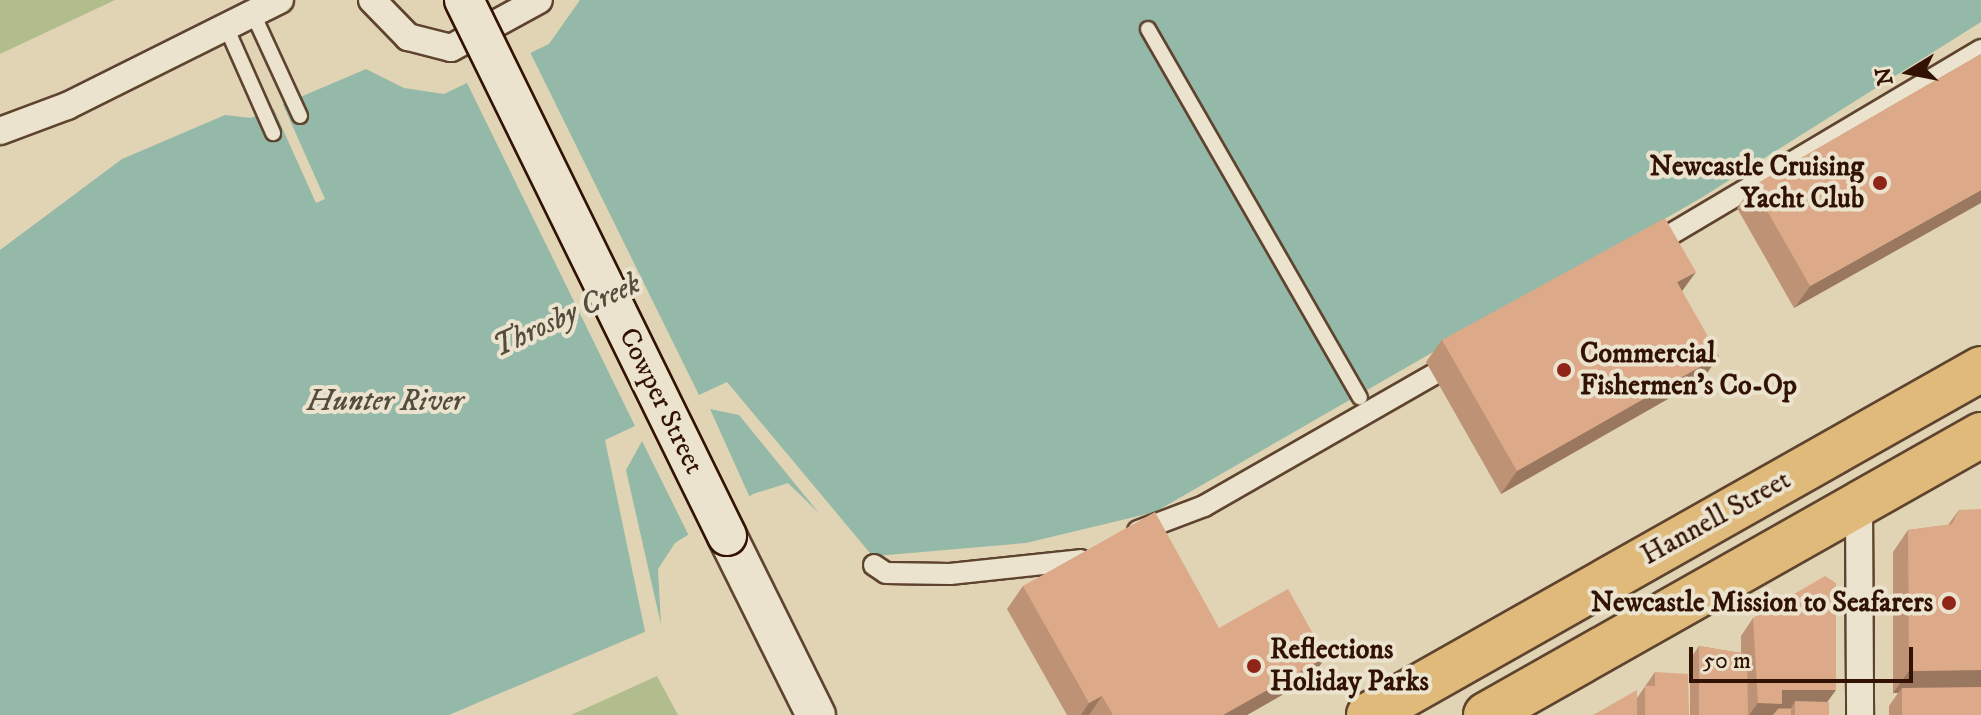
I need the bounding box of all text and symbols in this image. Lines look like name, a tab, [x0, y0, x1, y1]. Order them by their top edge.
north arrow	[1869, 32, 1949, 112]
text: N	[1870, 65, 1900, 87]
place label: Newcastle Cruising Yacht Club	[1650, 150, 1864, 216]
marker: Newcastle Cruising Yacht Club	[1871, 174, 1889, 192]
water label: Throsby Creek	[487, 266, 647, 366]
street label: Cowper Street	[611, 322, 711, 480]
place label: Commercial Fishermen’s Co-Op	[1580, 337, 1797, 403]
marker: Commercial Fishermen’s Co-Op	[1555, 361, 1573, 379]
water label: Hunter River	[307, 384, 463, 420]
street label: Hannell Street	[1636, 463, 1796, 573]
place label: Newcastle Mission to Seafarers	[1591, 586, 1933, 620]
marker: Newcastle Mission to Seafarers	[1940, 594, 1958, 612]
scale bar	[1693, 631, 1917, 681]
place label: Reflections Holiday Parks	[1270, 633, 1429, 699]
text: 50 m	[1703, 646, 1751, 676]
marker: Reflections Holiday Parks	[1245, 657, 1263, 675]

